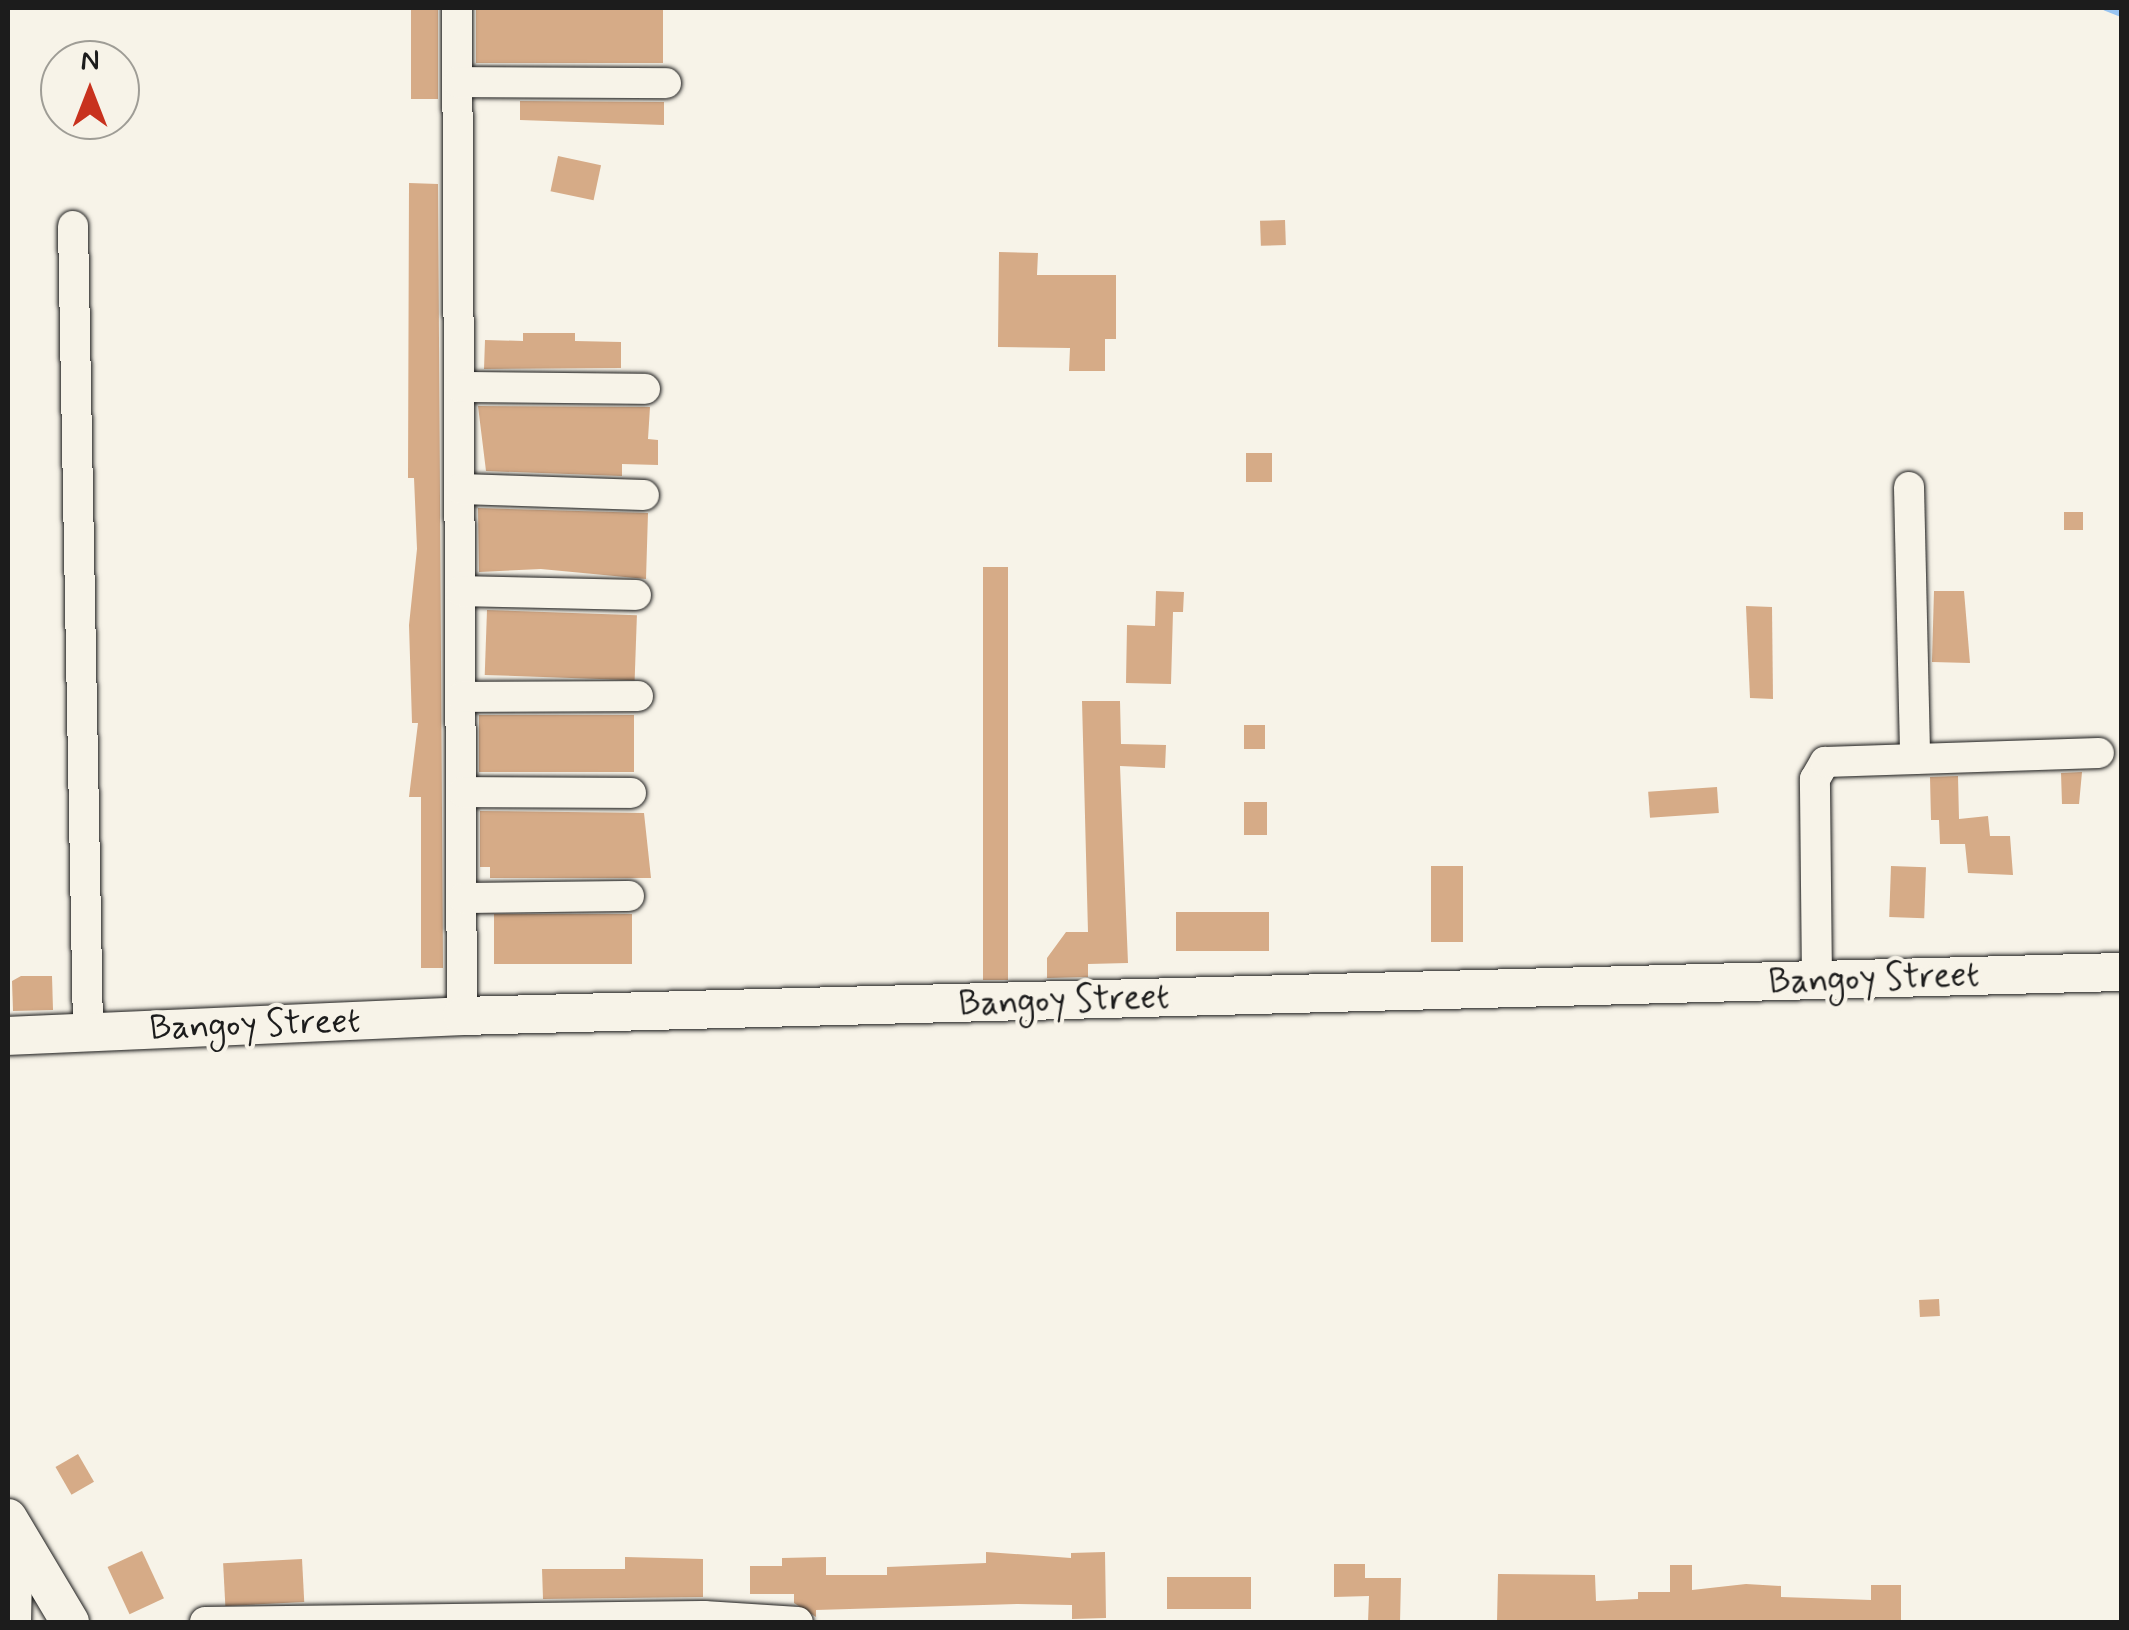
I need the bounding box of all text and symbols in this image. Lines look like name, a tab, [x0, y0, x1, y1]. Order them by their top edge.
north arrow	[40, 40, 140, 140]
text: N	[81, 43, 99, 80]
street label: Bangoy Street	[1765, 954, 1983, 1004]
street label: Bangoy Street	[955, 976, 1173, 1026]
street label: Bangoy Street	[146, 1000, 364, 1050]

